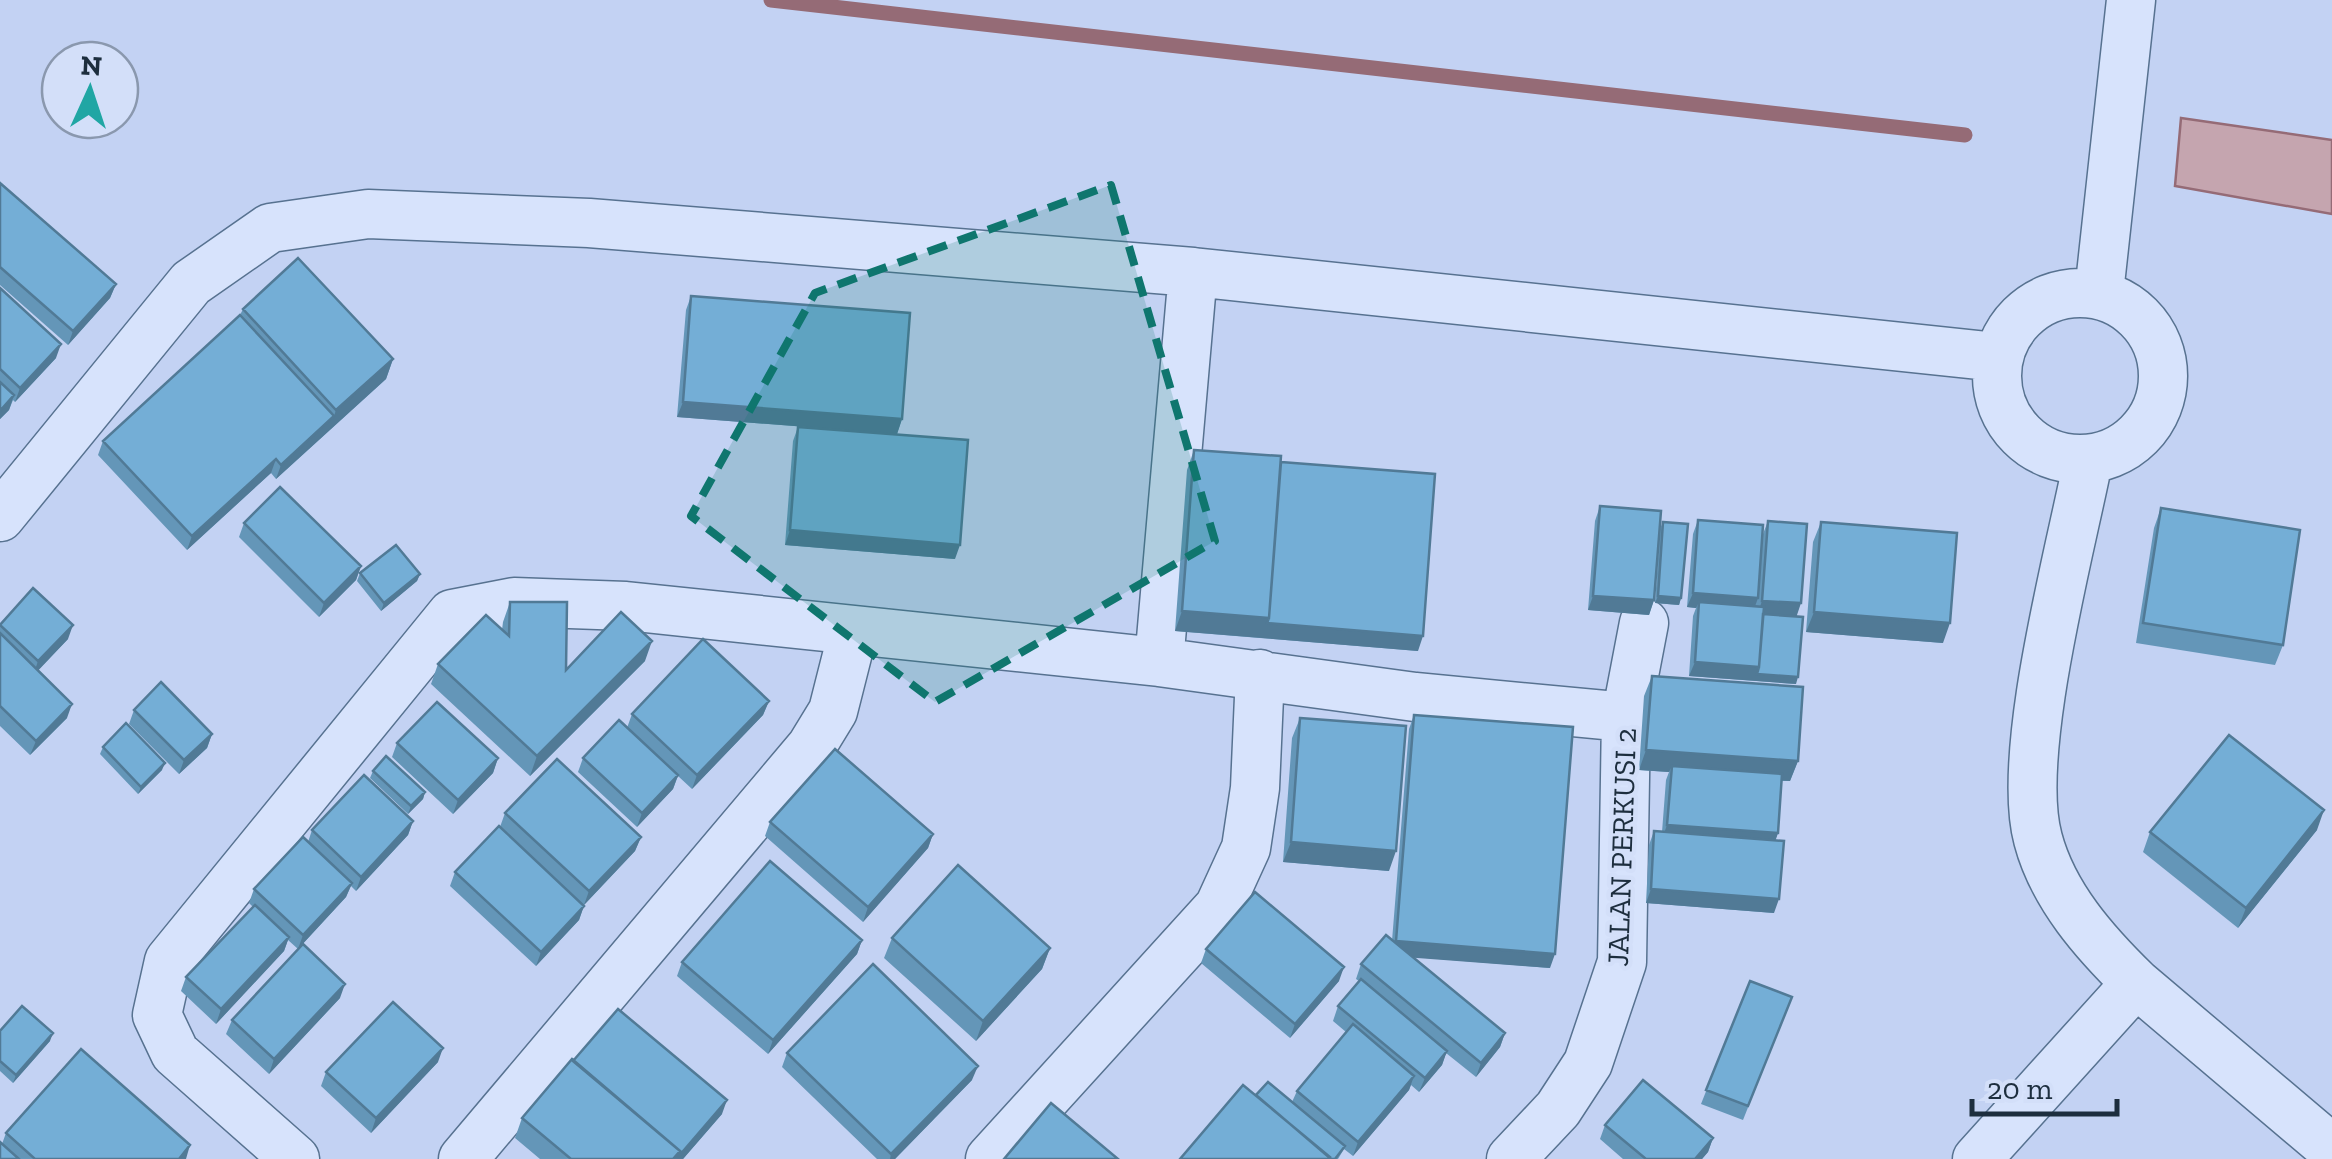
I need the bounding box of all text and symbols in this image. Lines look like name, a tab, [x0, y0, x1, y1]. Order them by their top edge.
north arrow	[40, 40, 140, 140]
text: N	[80, 48, 103, 83]
street label: JALAN PERKUSI 2	[1600, 727, 1644, 967]
scale bar	[1972, 1054, 2117, 1116]
text: 20 m	[1987, 1071, 2053, 1107]

